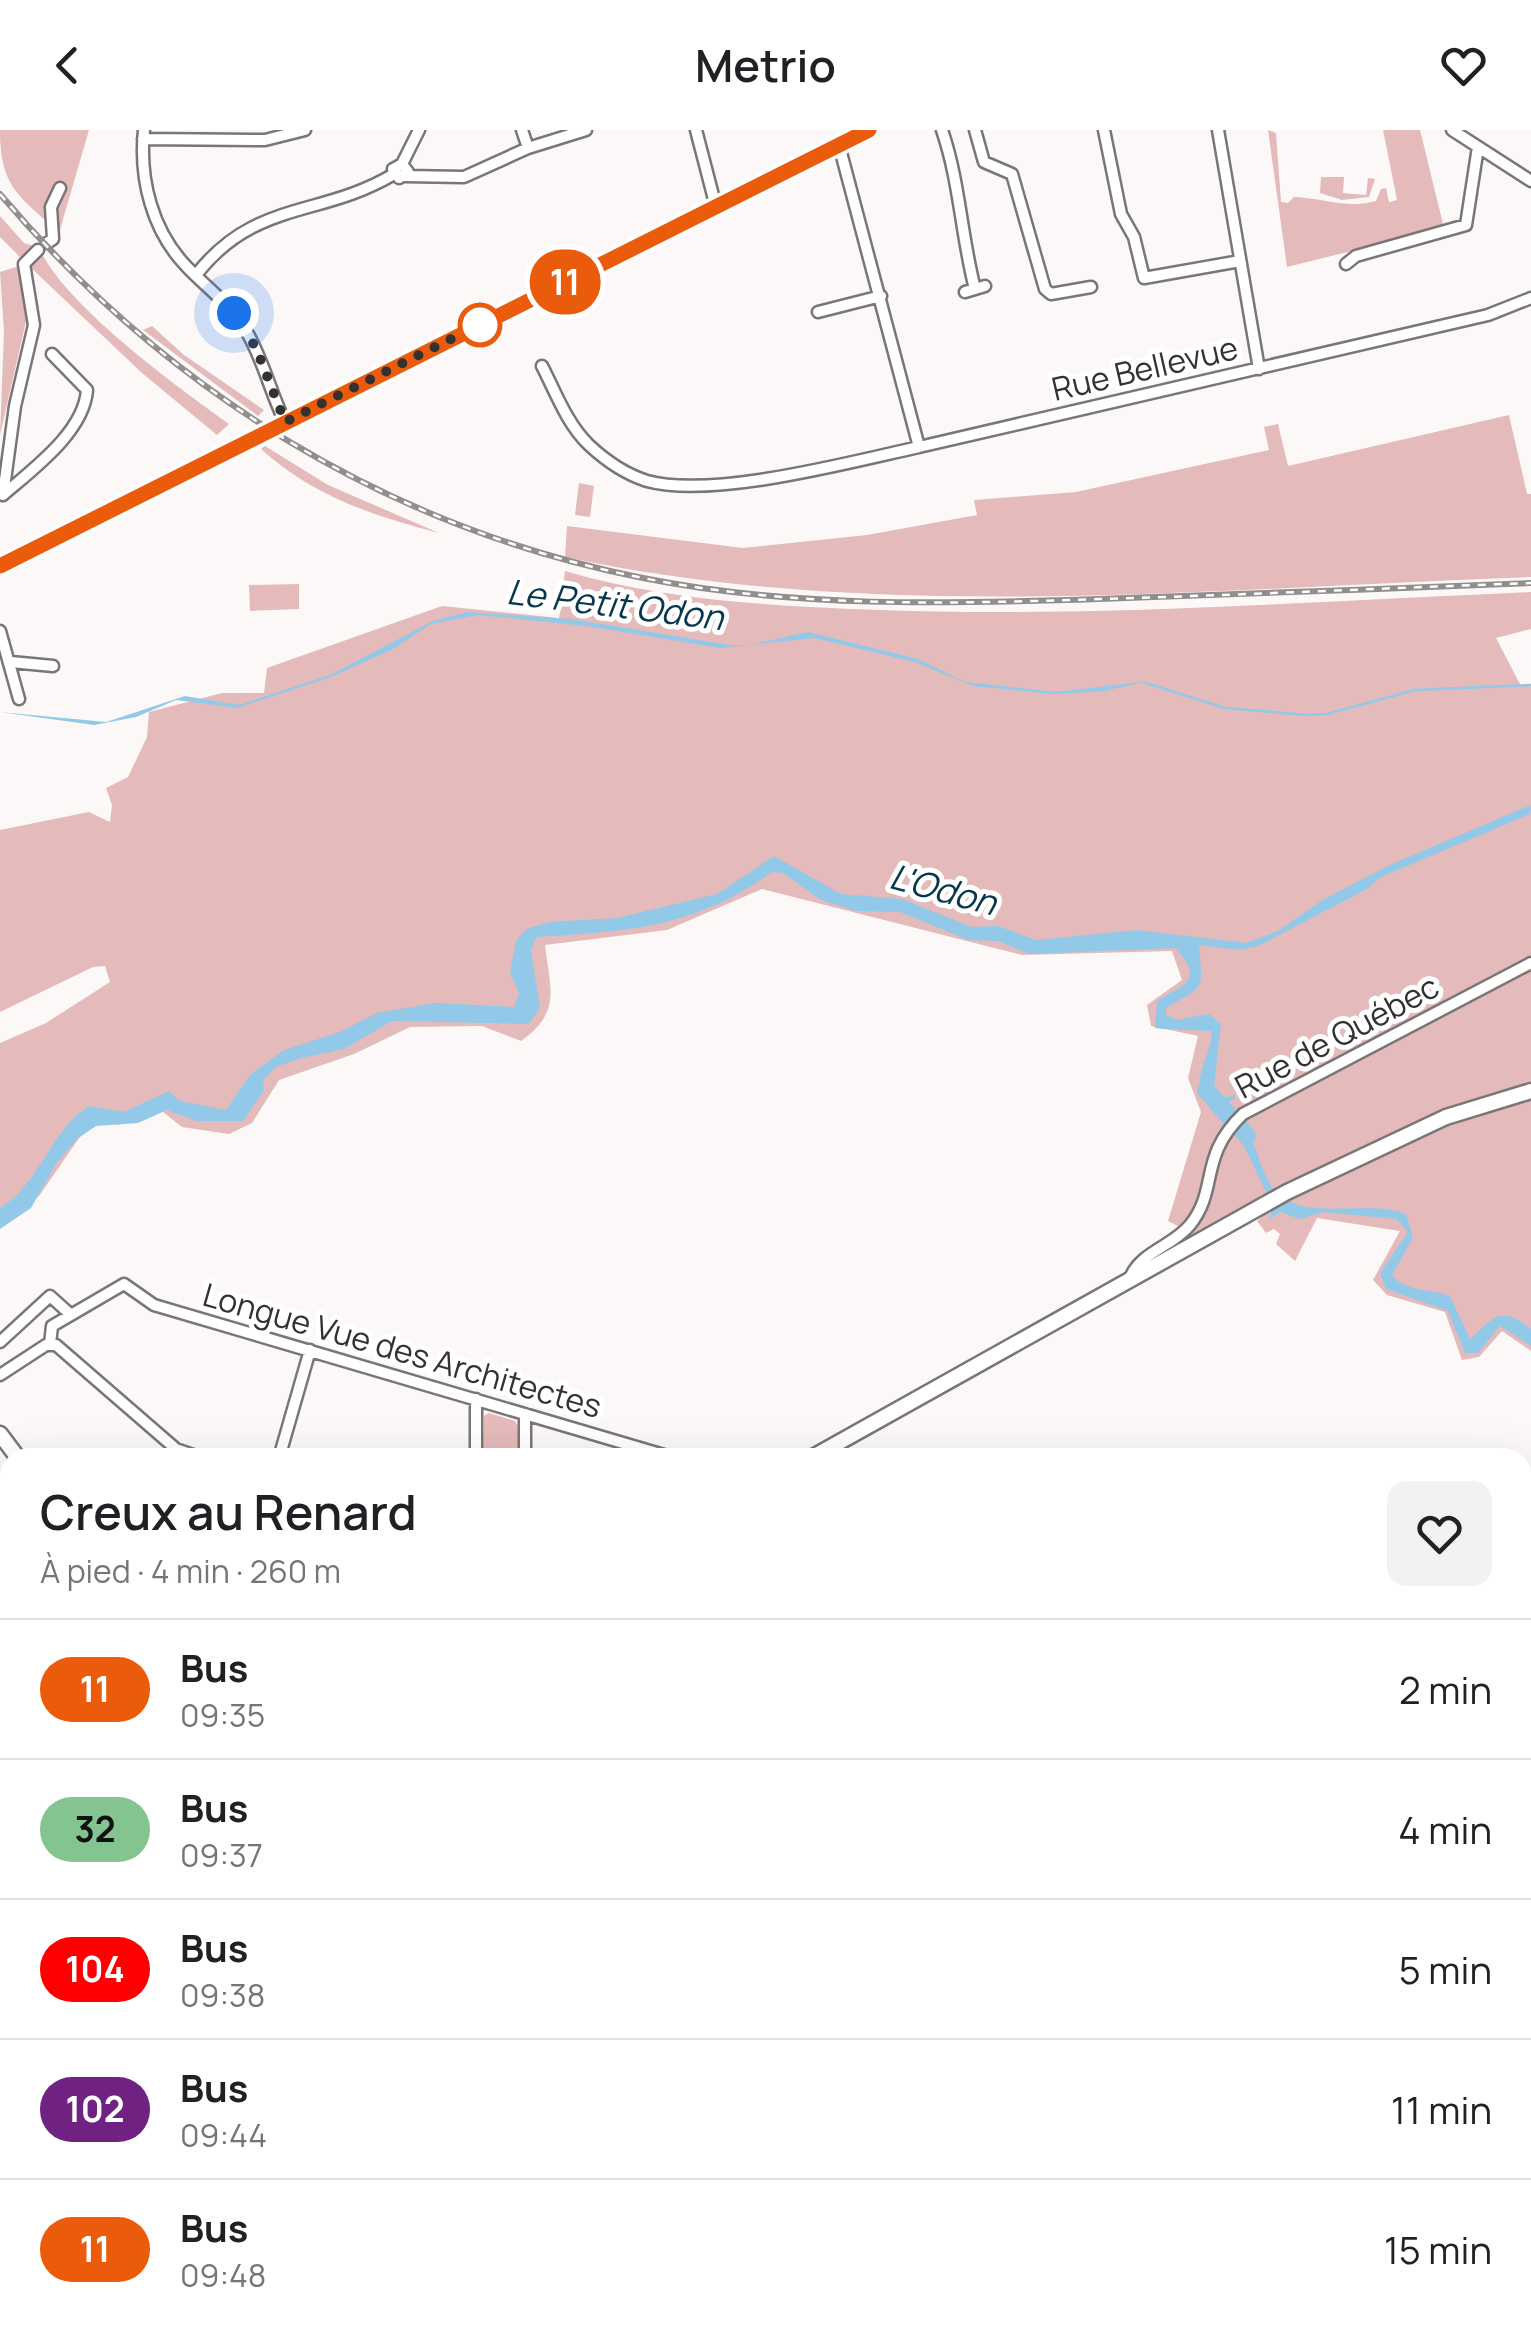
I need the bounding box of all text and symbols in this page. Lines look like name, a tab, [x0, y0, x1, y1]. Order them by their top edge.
text: Metrio	[695, 34, 836, 96]
icon: back	[40, 38, 95, 93]
icon: heart	[1436, 38, 1491, 93]
line badge: 11	[520, 250, 610, 314]
text: 11	[550, 258, 580, 306]
your location	[209, 288, 259, 338]
unlabelled marker	[459, 304, 501, 346]
street label: Rue Bellevue	[1047, 325, 1242, 411]
water label: Le Petit Odon	[504, 567, 727, 641]
water label: L'Odon	[885, 852, 1003, 927]
street label: Rue de Québec	[1227, 964, 1446, 1108]
street label: Longue Vue des Architectes	[198, 1272, 607, 1428]
text: Creux au Renard	[40, 1479, 417, 1544]
button: heart	[1387, 1481, 1492, 1586]
text: À pied · 4 min · 260 m	[40, 1549, 341, 1593]
text: Bus	[180, 1641, 248, 1693]
text: 2 min	[1399, 1663, 1492, 1715]
text: 11	[80, 1665, 110, 1713]
text: 09:35	[180, 1693, 265, 1737]
text: Bus	[180, 1781, 248, 1833]
text: 4 min	[1398, 1803, 1492, 1855]
text: 32	[74, 1805, 116, 1853]
text: 09:37	[180, 1833, 263, 1877]
text: Bus	[180, 1921, 248, 1973]
text: 5 min	[1399, 1943, 1492, 1995]
text: 104	[65, 1945, 125, 1993]
text: 09:38	[180, 1973, 265, 2017]
text: Bus	[180, 2061, 248, 2113]
text: 11 min	[1391, 2083, 1492, 2135]
text: 102	[65, 2085, 125, 2133]
text: 09:44	[180, 2113, 267, 2157]
text: Bus	[180, 2201, 248, 2253]
text: 15 min	[1384, 2223, 1492, 2275]
text: 11	[80, 2225, 110, 2273]
text: 09:48	[180, 2253, 266, 2297]

